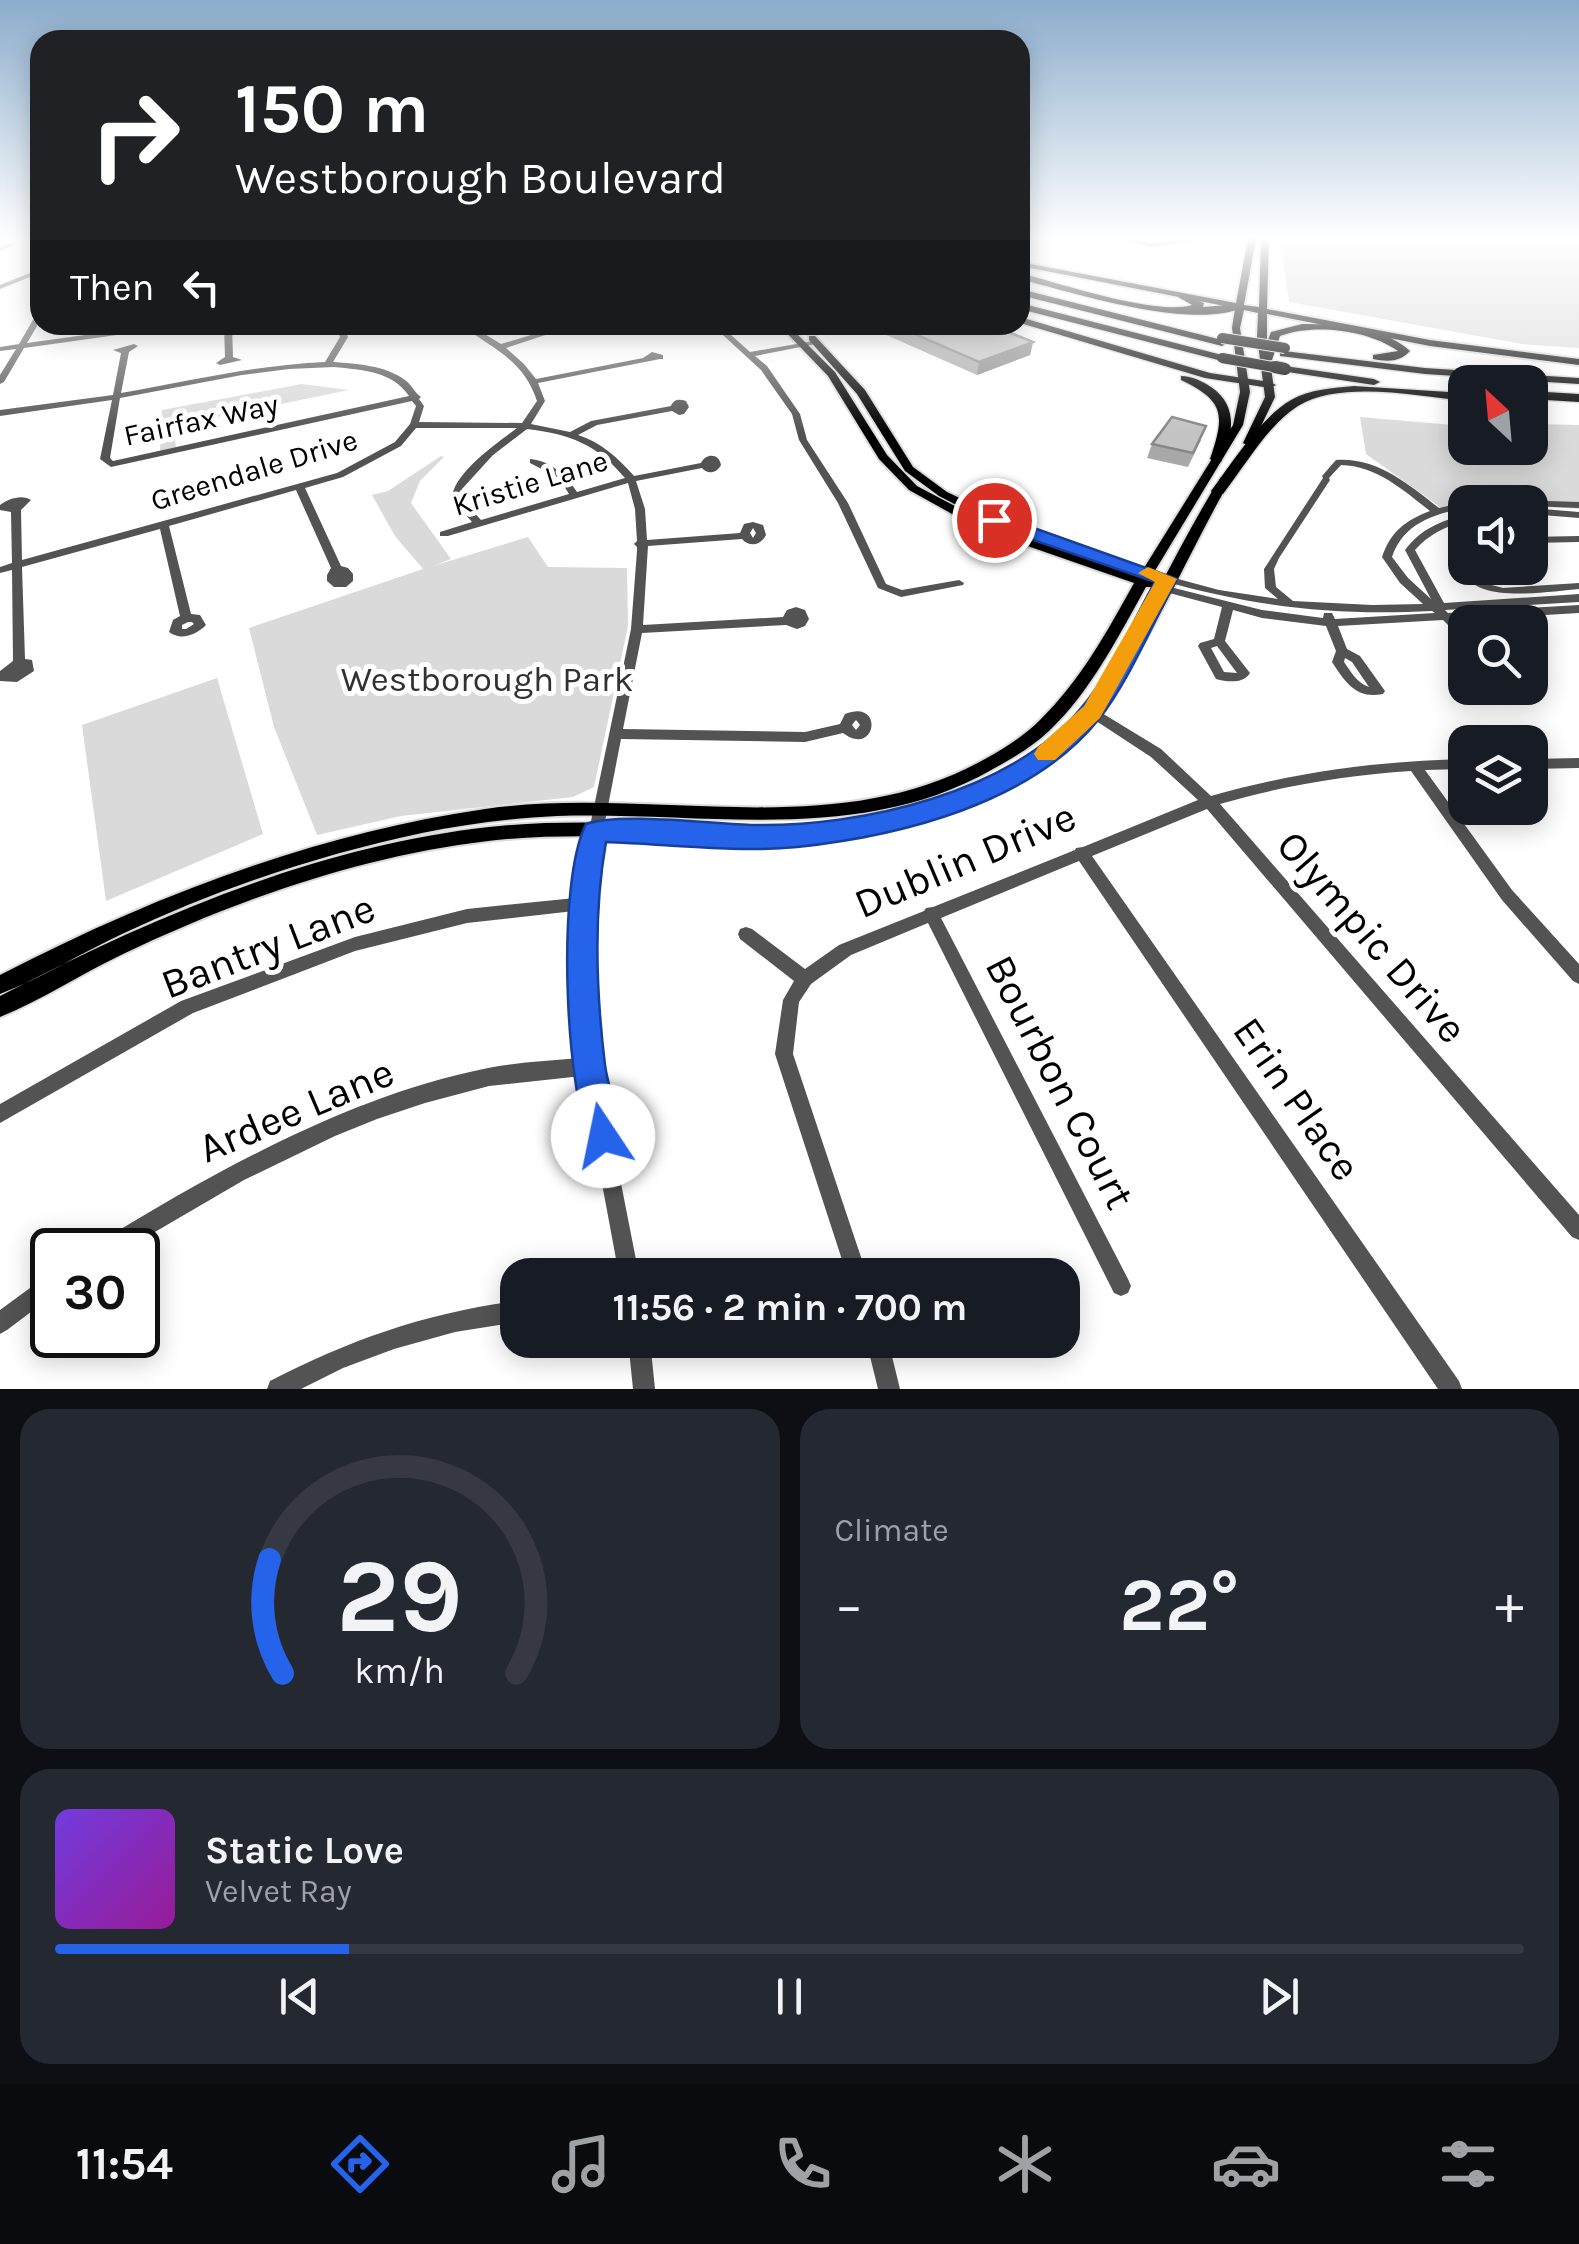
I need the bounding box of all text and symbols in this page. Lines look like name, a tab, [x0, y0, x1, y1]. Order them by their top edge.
text: 150 m	[235, 68, 429, 150]
icon: right	[70, 70, 200, 200]
text: Westborough Boulevard	[235, 152, 726, 204]
icon: left	[174, 260, 229, 315]
text: Then	[70, 265, 154, 310]
north arrow	[1448, 365, 1548, 465]
map controls	[1448, 365, 1548, 825]
street label: Fairfax Way	[121, 386, 282, 454]
street label: Greendale Drive	[146, 421, 362, 519]
street label: Kristie Lane	[448, 442, 612, 524]
pin	[952, 478, 1037, 563]
button: sound	[1448, 485, 1548, 585]
icon: arrive	[967, 493, 1022, 548]
button: search	[1448, 605, 1548, 705]
park label: Westborough Park	[341, 659, 633, 700]
button: layers	[1448, 725, 1548, 825]
street label: Dublin Drive	[847, 791, 1083, 929]
street label: Olympic Drive	[1266, 821, 1478, 1053]
street label: Bantry Lane	[154, 882, 382, 1010]
street label: Bourbon Court	[975, 947, 1145, 1217]
street label: Erin Place	[1223, 1008, 1371, 1190]
street label: Ardee Lane	[191, 1047, 401, 1173]
position arrow	[551, 1084, 655, 1188]
speed limit sign: 30	[30, 1228, 160, 1358]
text: 11:56 · 2 min · 700 m	[613, 1285, 967, 1330]
text: Climate	[835, 1512, 949, 1549]
text: 29	[337, 1536, 463, 1657]
text: 22°	[1119, 1561, 1239, 1649]
text: −	[835, 1573, 863, 1637]
text: +	[1495, 1573, 1524, 1637]
text: km/h	[354, 1650, 445, 1692]
text: Static Love	[205, 1828, 404, 1873]
text: Velvet Ray	[205, 1873, 352, 1910]
icon: previous	[272, 1969, 327, 2024]
icon: pause	[762, 1969, 817, 2024]
icon: next	[1252, 1969, 1307, 2024]
icon: directions	[325, 2129, 395, 2199]
icon: music	[546, 2129, 616, 2199]
icon: phone	[768, 2129, 838, 2199]
icon: climate	[990, 2129, 1060, 2199]
icon: car	[1211, 2129, 1281, 2199]
icon: filters	[1433, 2129, 1503, 2199]
text: 11:54	[76, 2138, 173, 2190]

